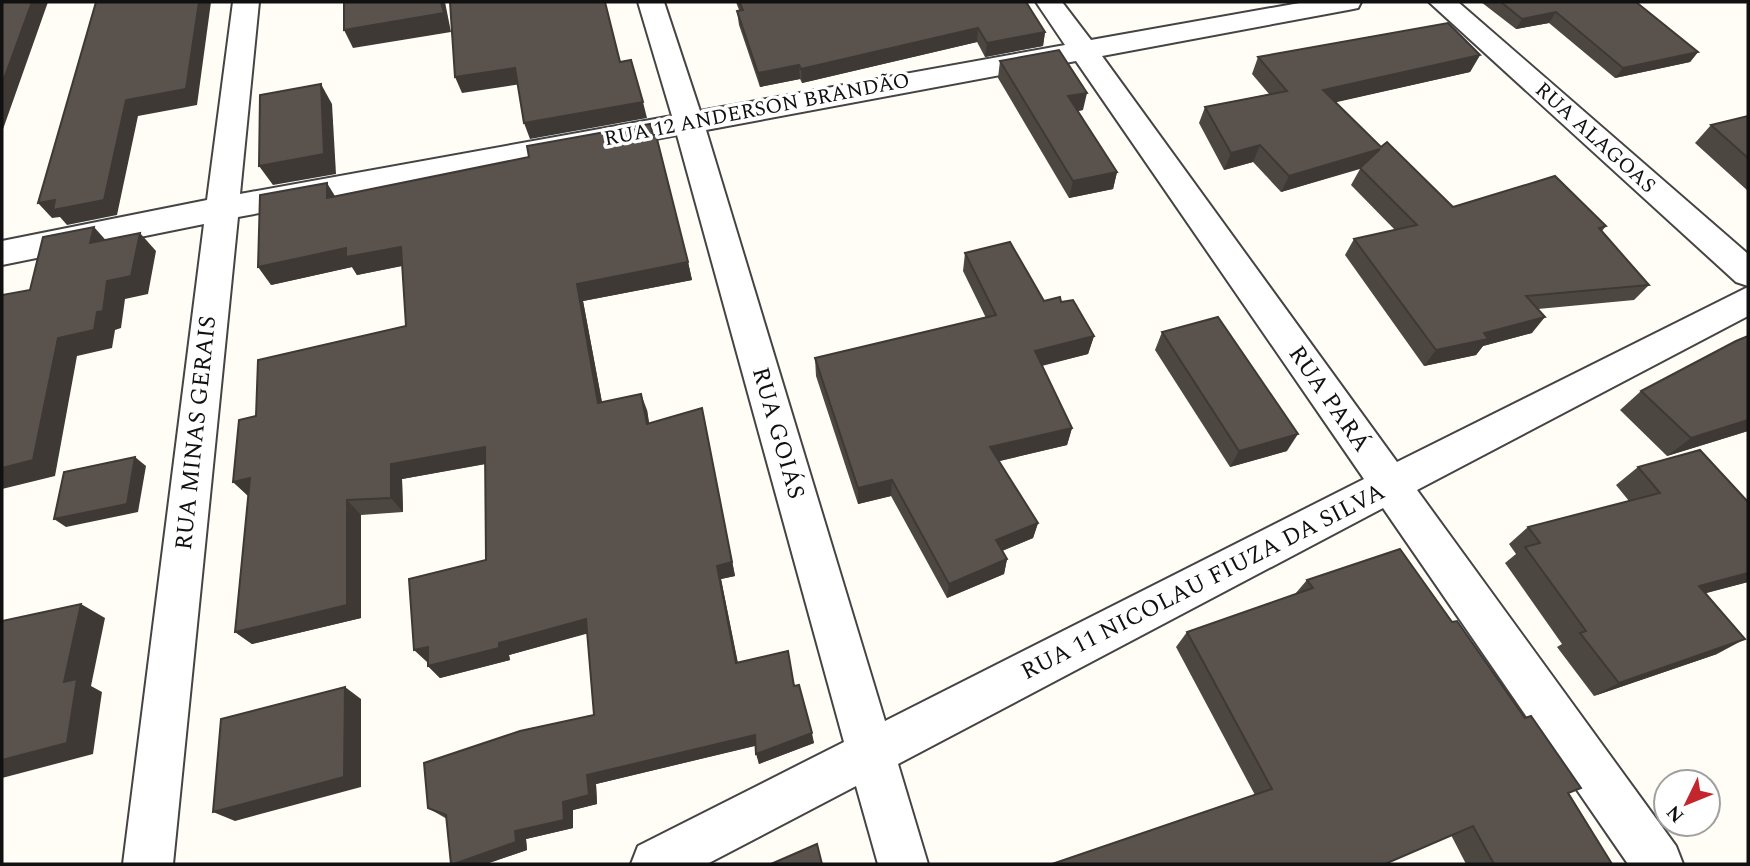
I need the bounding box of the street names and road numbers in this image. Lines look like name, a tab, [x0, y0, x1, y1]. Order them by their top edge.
street label: RUA 12 ANDERSON BRANDÃO	[601, 65, 913, 155]
street label: RUA ALAGOAS	[1527, 75, 1663, 201]
street label: RUA MINAS GERAIS	[166, 314, 226, 552]
street label: RUA PARÁ	[1279, 338, 1379, 460]
street label: RUA GOIÁS	[742, 363, 814, 503]
street label: RUA 11 NICOLAU FIUZA DA SILVA	[1015, 474, 1391, 690]

